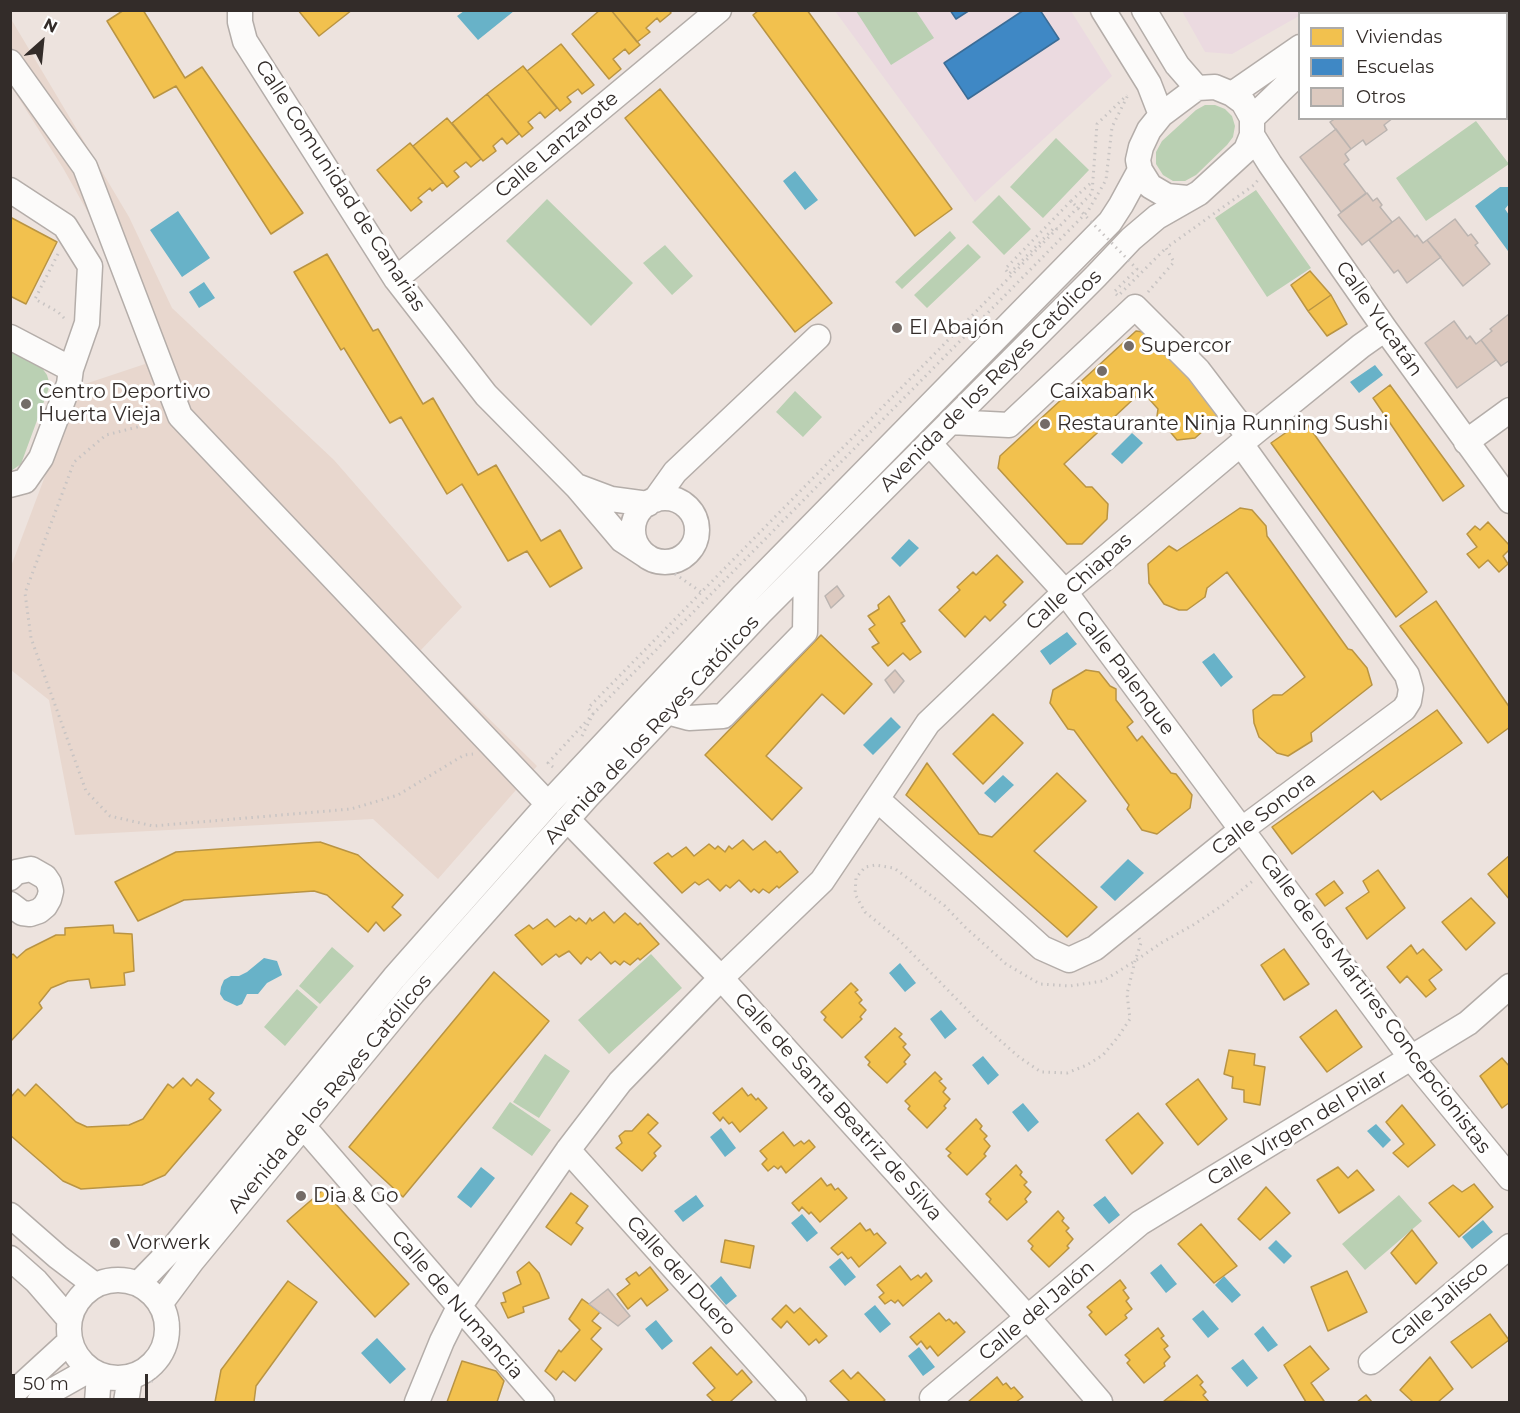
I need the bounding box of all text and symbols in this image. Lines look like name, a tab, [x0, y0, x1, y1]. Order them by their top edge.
north arrow	[12, 12, 72, 72]
legend	[1298, 12, 1508, 120]
text: N	[40, 14, 60, 37]
text: Viviendas	[1356, 26, 1442, 48]
street label: Calle Comunidad de Canarias	[250, 56, 430, 316]
text: Escuelas	[1356, 56, 1434, 78]
text: Otros	[1356, 86, 1406, 108]
street label: Calle Lanzarote	[491, 87, 623, 203]
street label: Calle Yucatán	[1330, 257, 1428, 381]
street label: Avenida de los Reyes Católicos	[875, 265, 1107, 497]
place label: El Abajón	[909, 316, 1004, 340]
marker: El Abajón	[890, 321, 904, 335]
place label: Supercor	[1141, 334, 1232, 358]
marker: Supercor	[1122, 339, 1136, 353]
marker: Caixabank	[1095, 364, 1109, 378]
place label: Centro Deportivo Huerta Vieja	[38, 380, 211, 427]
place label: Caixabank	[1050, 380, 1154, 404]
marker: Centro Deportivo Huerta Vieja	[19, 397, 33, 411]
place label: Restaurante Ninja Running Sushi	[1057, 412, 1389, 436]
marker: Restaurante Ninja Running Sushi	[1038, 417, 1052, 431]
street label: Calle Chiapas	[1021, 528, 1137, 636]
street label: Calle Palenque	[1070, 606, 1180, 740]
street label: Avenida de los Reyes Católicos	[540, 611, 764, 849]
street label: Calle Sonora	[1207, 767, 1321, 861]
street label: Calle de los Mártires Concepcionistas	[1254, 850, 1496, 1158]
street label: Avenida de los Reyes Católicos	[223, 970, 437, 1218]
street label: Calle de Santa Beatriz de Silva	[729, 988, 947, 1226]
street label: Calle Virgen del Pilar	[1203, 1065, 1393, 1191]
place label: Dia & Go	[313, 1184, 399, 1208]
marker: Dia & Go	[294, 1189, 308, 1203]
street label: Calle del Duero	[621, 1211, 741, 1341]
street label: Calle de Numancia	[386, 1226, 528, 1384]
place label: Vorwerk	[127, 1231, 210, 1255]
marker: Vorwerk	[108, 1236, 122, 1250]
street label: Calle del Jalón	[974, 1256, 1100, 1366]
street label: Calle Jalisco	[1386, 1256, 1494, 1352]
scale bar	[15, 1362, 152, 1400]
text: 50 m	[23, 1373, 69, 1395]

